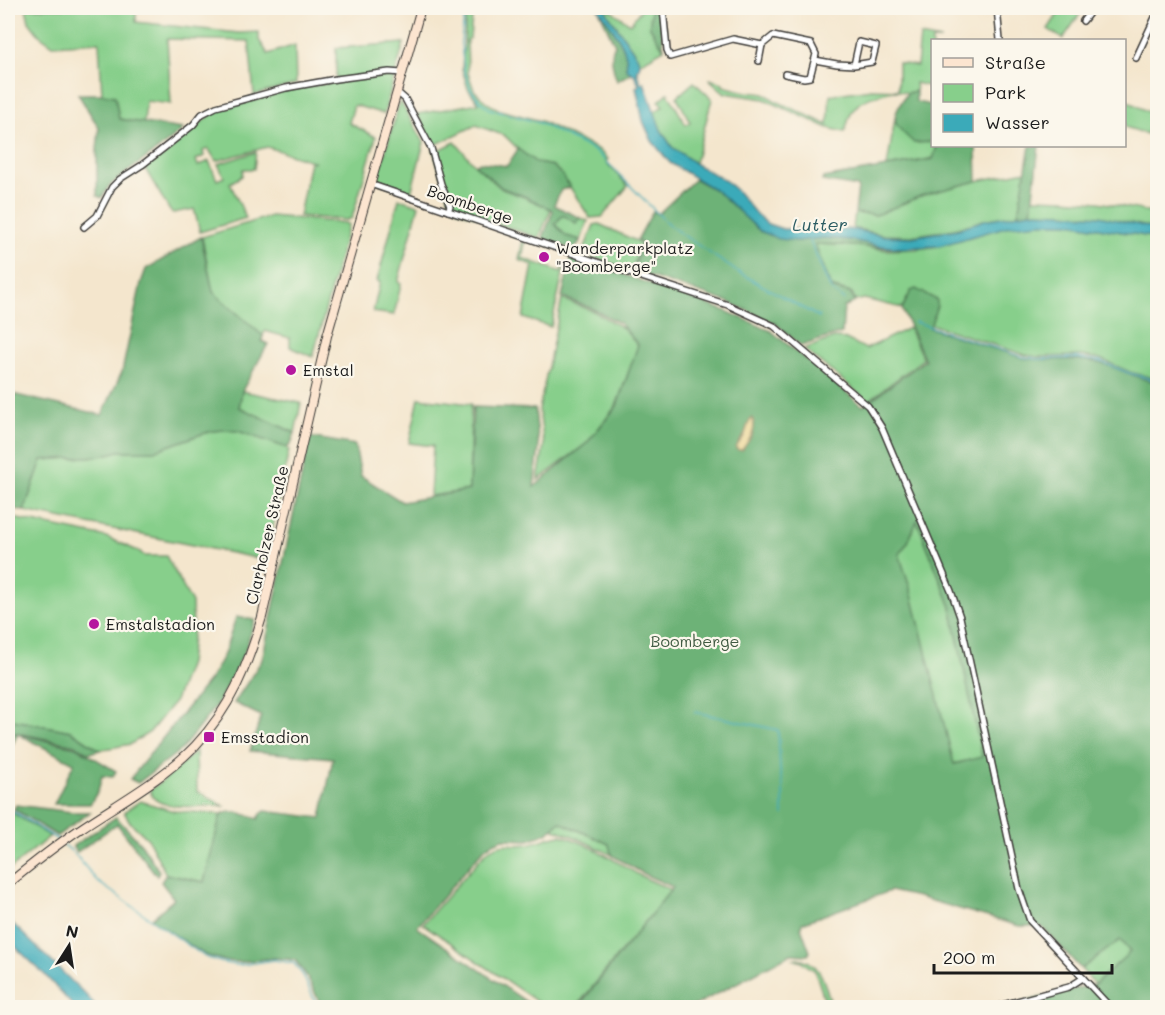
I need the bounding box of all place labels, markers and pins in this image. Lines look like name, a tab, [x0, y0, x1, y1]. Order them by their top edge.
place label: Wanderparkplatz "Boomberge"	[556, 237, 693, 276]
marker: Wanderparkplatz "Boomberge"	[537, 250, 551, 264]
place label: Emstal	[303, 359, 354, 380]
marker: Emstal	[284, 363, 298, 377]
place label: Emstalstadion	[106, 613, 215, 634]
marker: Emstalstadion	[87, 617, 101, 631]
place label: Emsstadion	[221, 726, 309, 747]
marker: Emsstadion	[202, 730, 216, 744]

